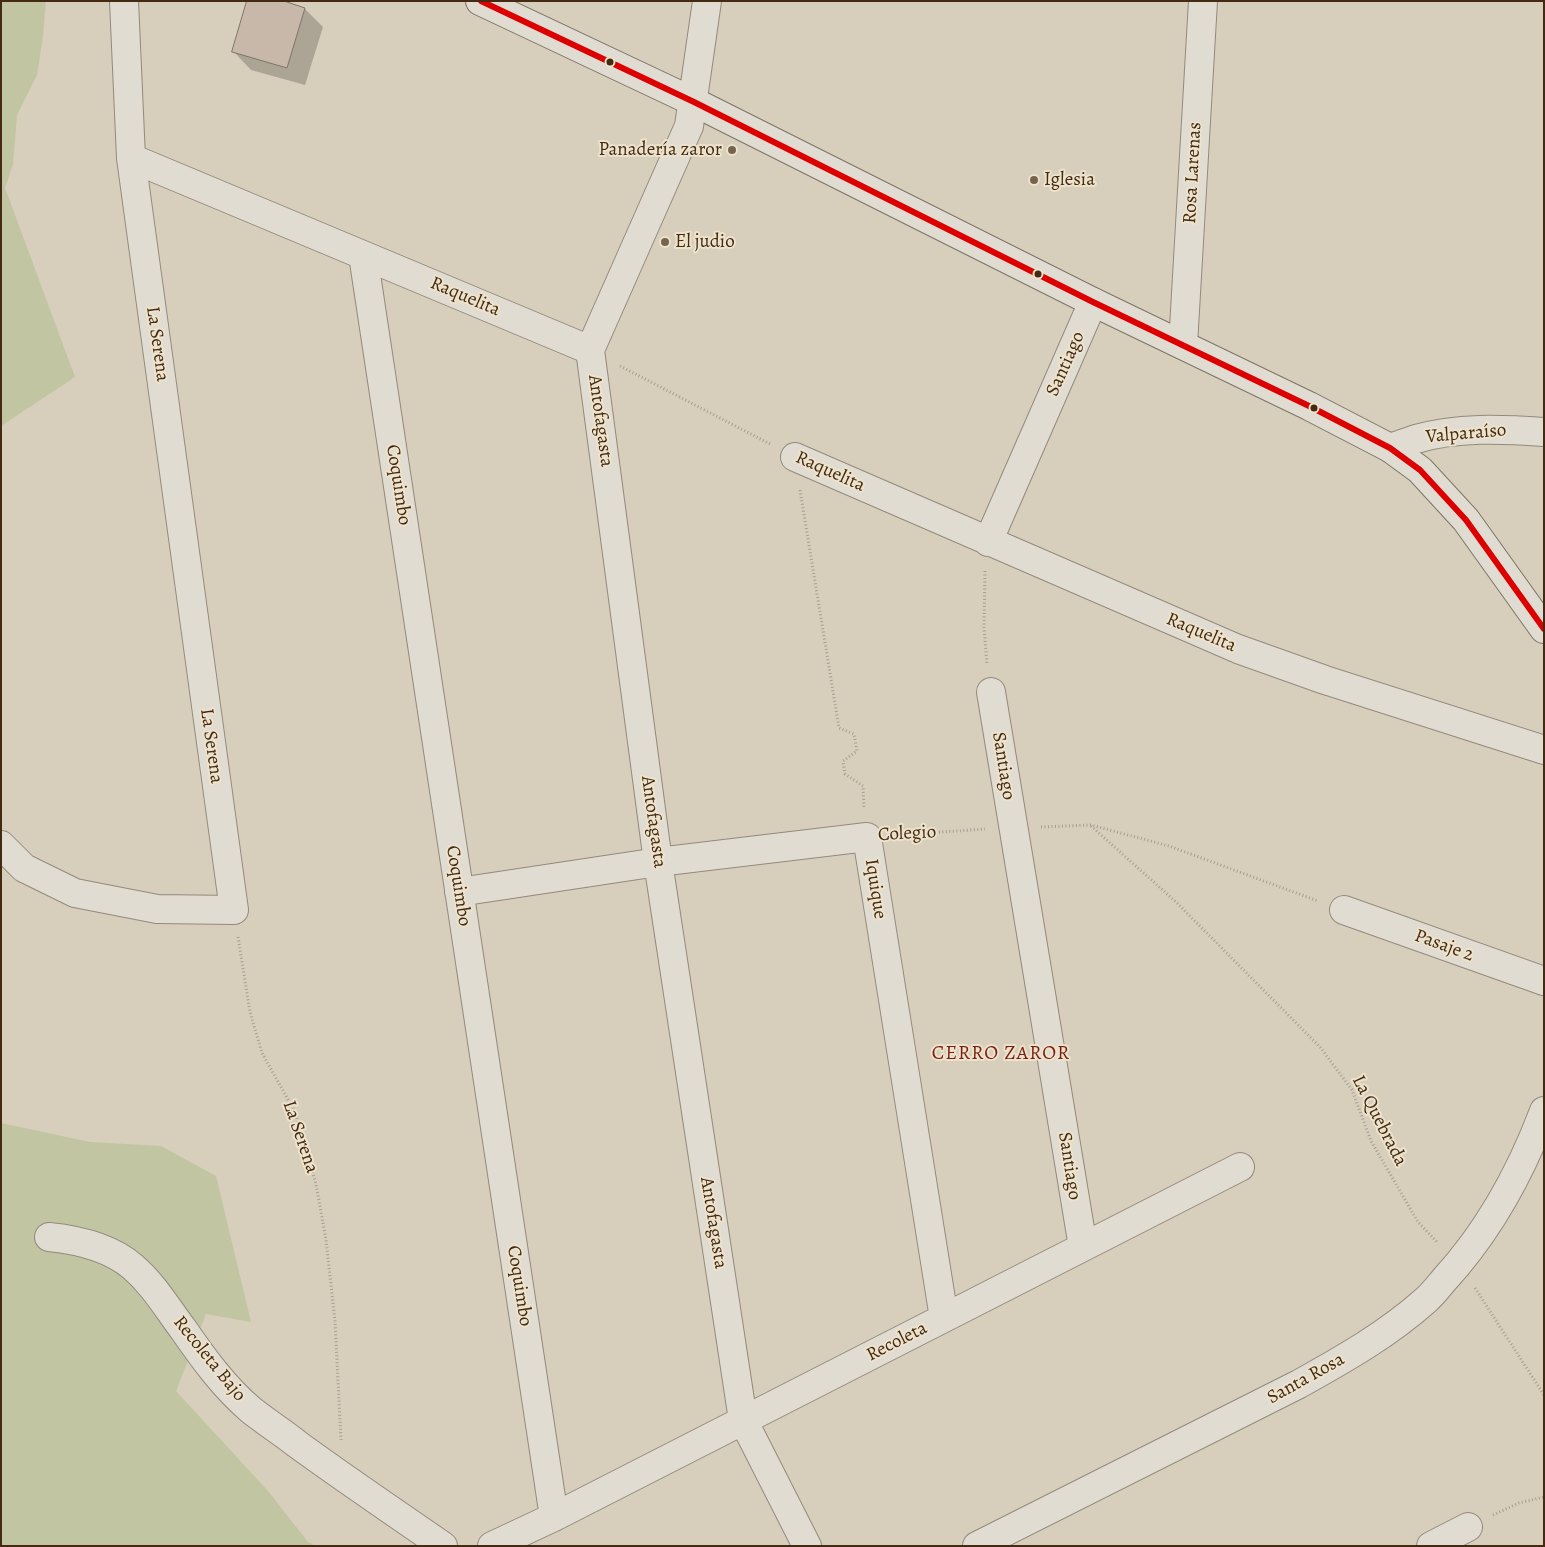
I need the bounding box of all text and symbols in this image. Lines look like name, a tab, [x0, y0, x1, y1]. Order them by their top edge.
unlabelled marker	[605, 57, 615, 67]
street label: Rosa Larenas	[1179, 122, 1207, 224]
place label: Panadería zaror	[598, 139, 722, 161]
marker: Panadería zaror	[726, 144, 738, 156]
place label: Iglesia	[1044, 169, 1095, 191]
marker: Iglesia	[1028, 174, 1040, 186]
place label: El judio	[675, 231, 735, 253]
marker: El judio	[659, 236, 671, 248]
unlabelled marker	[1033, 269, 1043, 279]
street label: Raquelita	[427, 272, 503, 322]
street label: La Serena	[140, 305, 174, 383]
street label: Santiago	[1042, 328, 1090, 400]
street label: Antofagasta	[582, 374, 618, 468]
unlabelled marker	[1309, 403, 1319, 413]
street label: Valparaíso	[1425, 419, 1507, 449]
street label: Coquimbo	[380, 443, 416, 527]
street label: Raquelita	[792, 447, 868, 497]
street label: Raquelita	[1163, 608, 1239, 658]
street label: La Serena	[194, 707, 228, 785]
street label: Santiago	[986, 730, 1020, 802]
street label: Antofagasta	[635, 775, 671, 869]
street label: Colegio	[877, 821, 937, 847]
street label: Coquimbo	[440, 844, 476, 928]
street label: Iquique	[859, 857, 891, 921]
street label: Pasaje 2	[1411, 925, 1477, 967]
district label: CERRO ZAROR	[930, 1042, 1072, 1066]
street label: La Quebrada	[1346, 1072, 1412, 1170]
street label: La Serena	[277, 1098, 323, 1176]
street label: Santiago	[1052, 1130, 1086, 1202]
street label: Antofagasta	[694, 1175, 732, 1271]
street label: Coquimbo	[501, 1244, 537, 1328]
street label: Recoleta Bajo	[168, 1312, 250, 1406]
street label: Recoleta	[863, 1317, 931, 1367]
street label: Santa Rosa	[1263, 1348, 1349, 1410]

